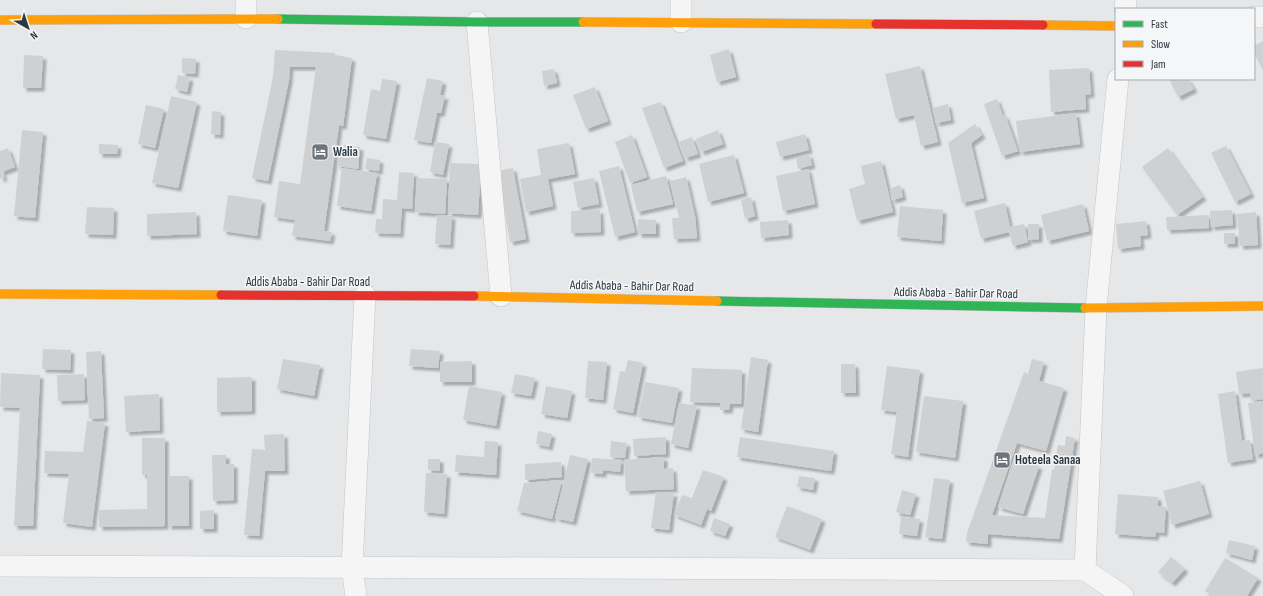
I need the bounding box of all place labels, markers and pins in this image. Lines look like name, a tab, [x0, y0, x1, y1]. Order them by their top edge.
hotel icon: Walia	[310, 142, 330, 162]
place label: Walia	[333, 144, 358, 160]
hotel icon: Hoteela Sanaa	[992, 450, 1012, 470]
place label: Hoteela Sanaa	[1015, 452, 1081, 468]

